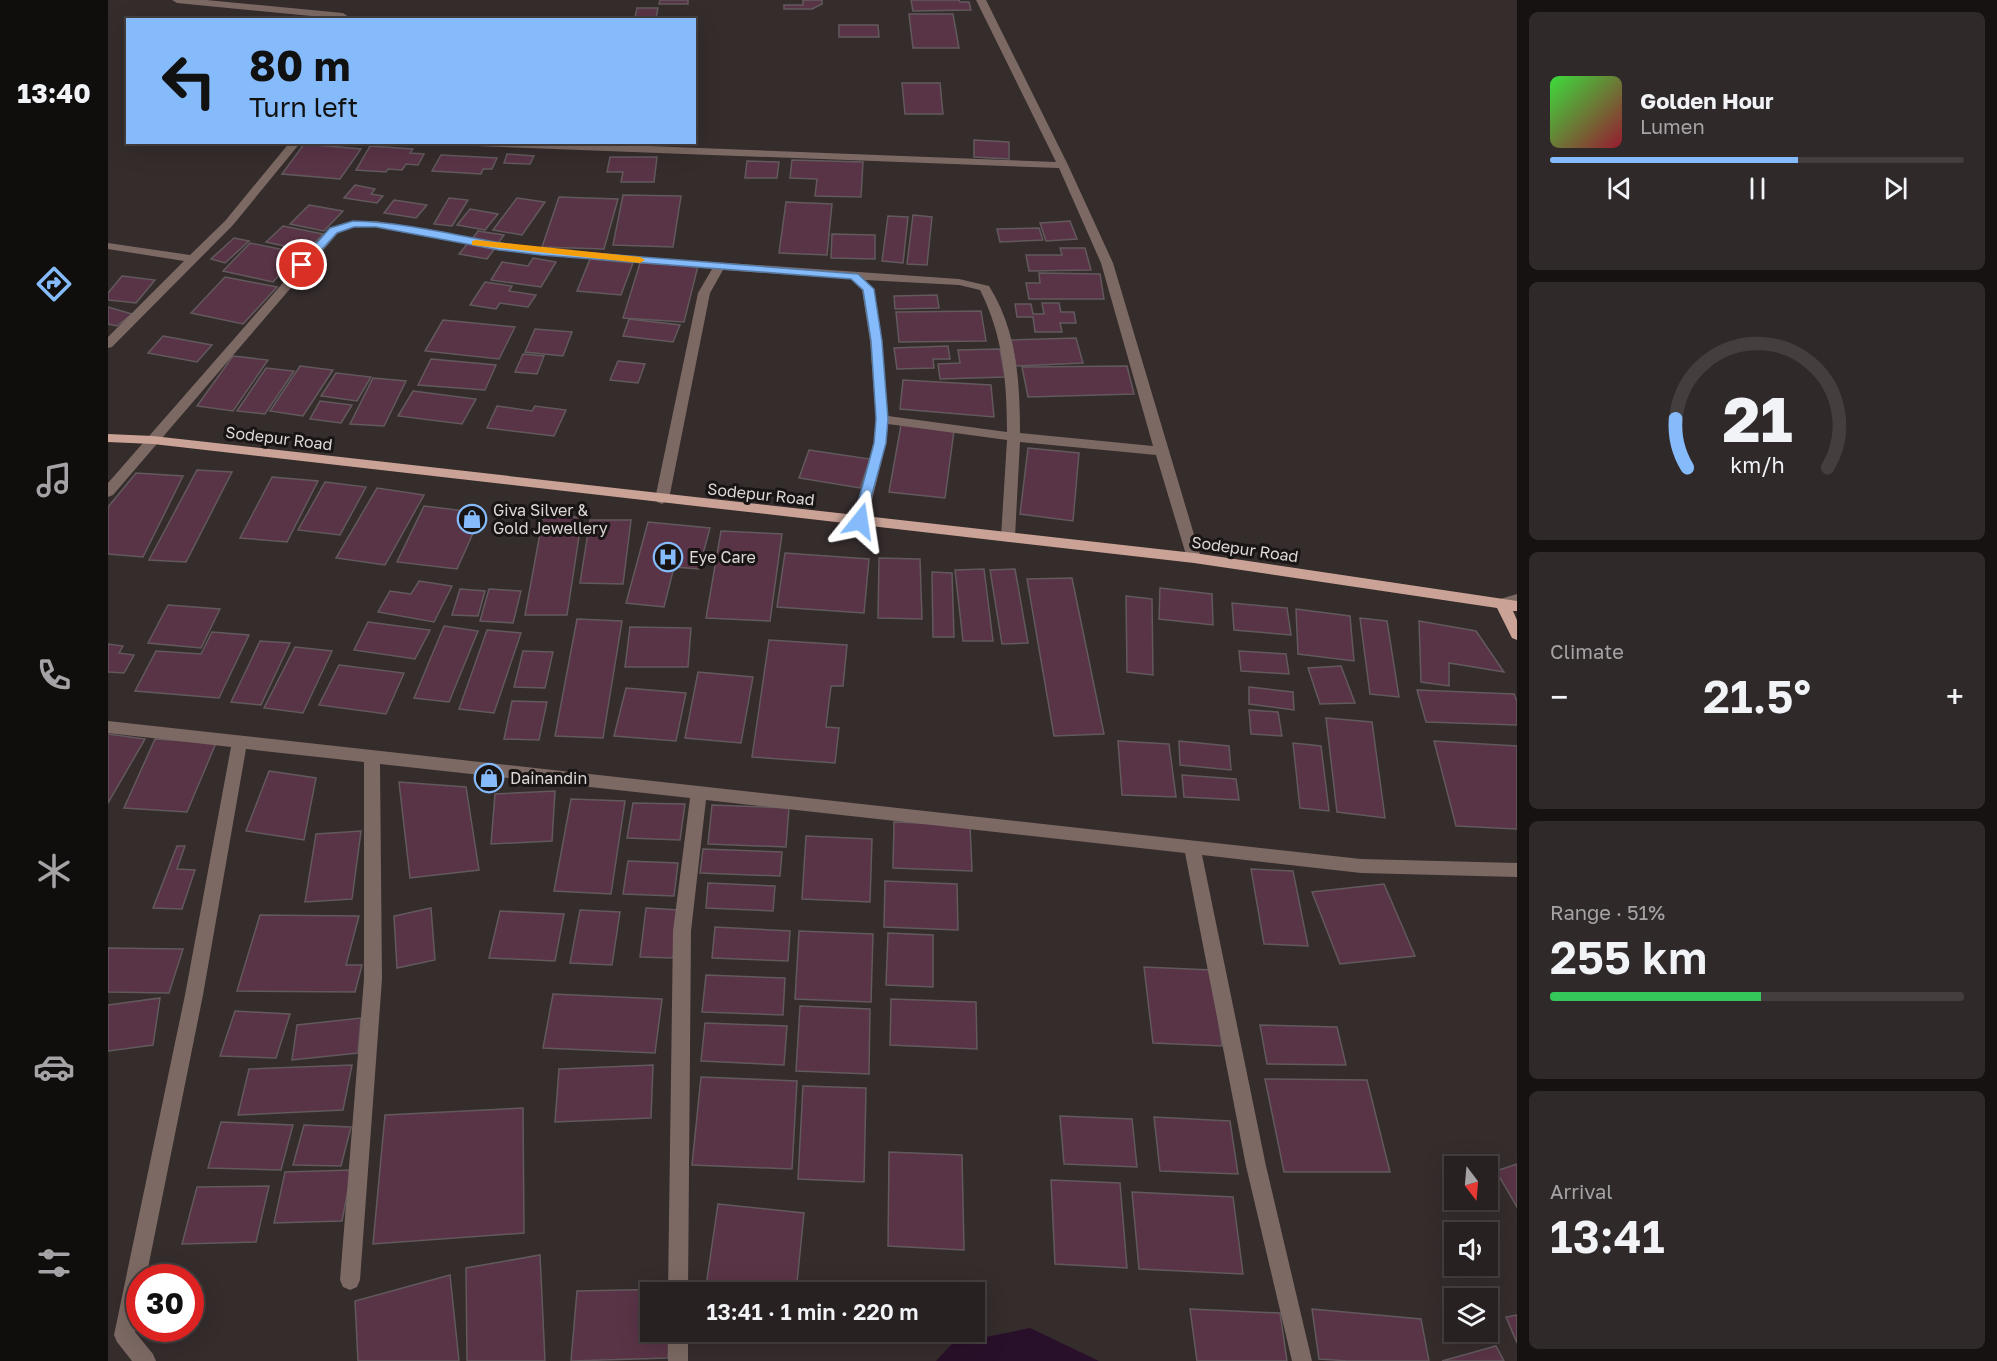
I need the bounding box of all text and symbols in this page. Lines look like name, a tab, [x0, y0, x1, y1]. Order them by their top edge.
text: 80 m	[249, 40, 350, 90]
icon: left	[150, 42, 228, 120]
text: 13:40	[17, 77, 91, 109]
text: Golden Hour	[1640, 87, 1774, 114]
text: Turn left	[249, 91, 358, 123]
text: Lumen	[1640, 114, 1705, 138]
icon: previous	[1603, 172, 1636, 205]
icon: pause	[1741, 172, 1774, 205]
icon: next	[1879, 172, 1912, 205]
pin	[276, 239, 327, 290]
icon: arrive	[285, 248, 318, 281]
icon: directions	[33, 263, 75, 305]
text: 21	[1722, 381, 1792, 456]
street label: Sodepur Road	[224, 421, 334, 455]
text: km/h	[1730, 452, 1784, 478]
icon: music	[33, 459, 75, 501]
street label: Sodepur Road	[706, 478, 816, 510]
position arrow	[828, 489, 892, 553]
place label: Giva Silver & Gold Jewellery	[493, 500, 608, 538]
shop icon: Giva Silver & Gold Jewellery	[456, 503, 488, 535]
street label: Sodepur Road	[1190, 532, 1300, 566]
hospital icon: Eye Care	[652, 541, 684, 573]
place label: Eye Care	[689, 547, 756, 567]
text: Climate	[1550, 639, 1624, 663]
icon: phone	[33, 654, 75, 696]
text: 21.5°	[1703, 669, 1811, 723]
text: −	[1550, 677, 1568, 716]
text: +	[1946, 677, 1964, 716]
shop icon: Dainandin	[473, 762, 505, 794]
place label: Dainandin	[510, 768, 587, 788]
icon: climate	[33, 850, 75, 892]
text: Range · 51%	[1550, 900, 1665, 924]
text: 255 km	[1550, 930, 1707, 984]
icon: car	[33, 1046, 75, 1088]
north arrow	[1444, 1156, 1498, 1210]
map controls	[1444, 1156, 1498, 1342]
text: Arrival	[1550, 1179, 1613, 1203]
text: 13:41	[1550, 1209, 1665, 1263]
button: sound	[1444, 1222, 1498, 1276]
icon: filters	[33, 1242, 75, 1284]
speed limit sign: 30	[126, 1264, 204, 1342]
button: layers	[1444, 1288, 1498, 1342]
text: 13:41 · 1 min · 220 m	[706, 1298, 919, 1325]

